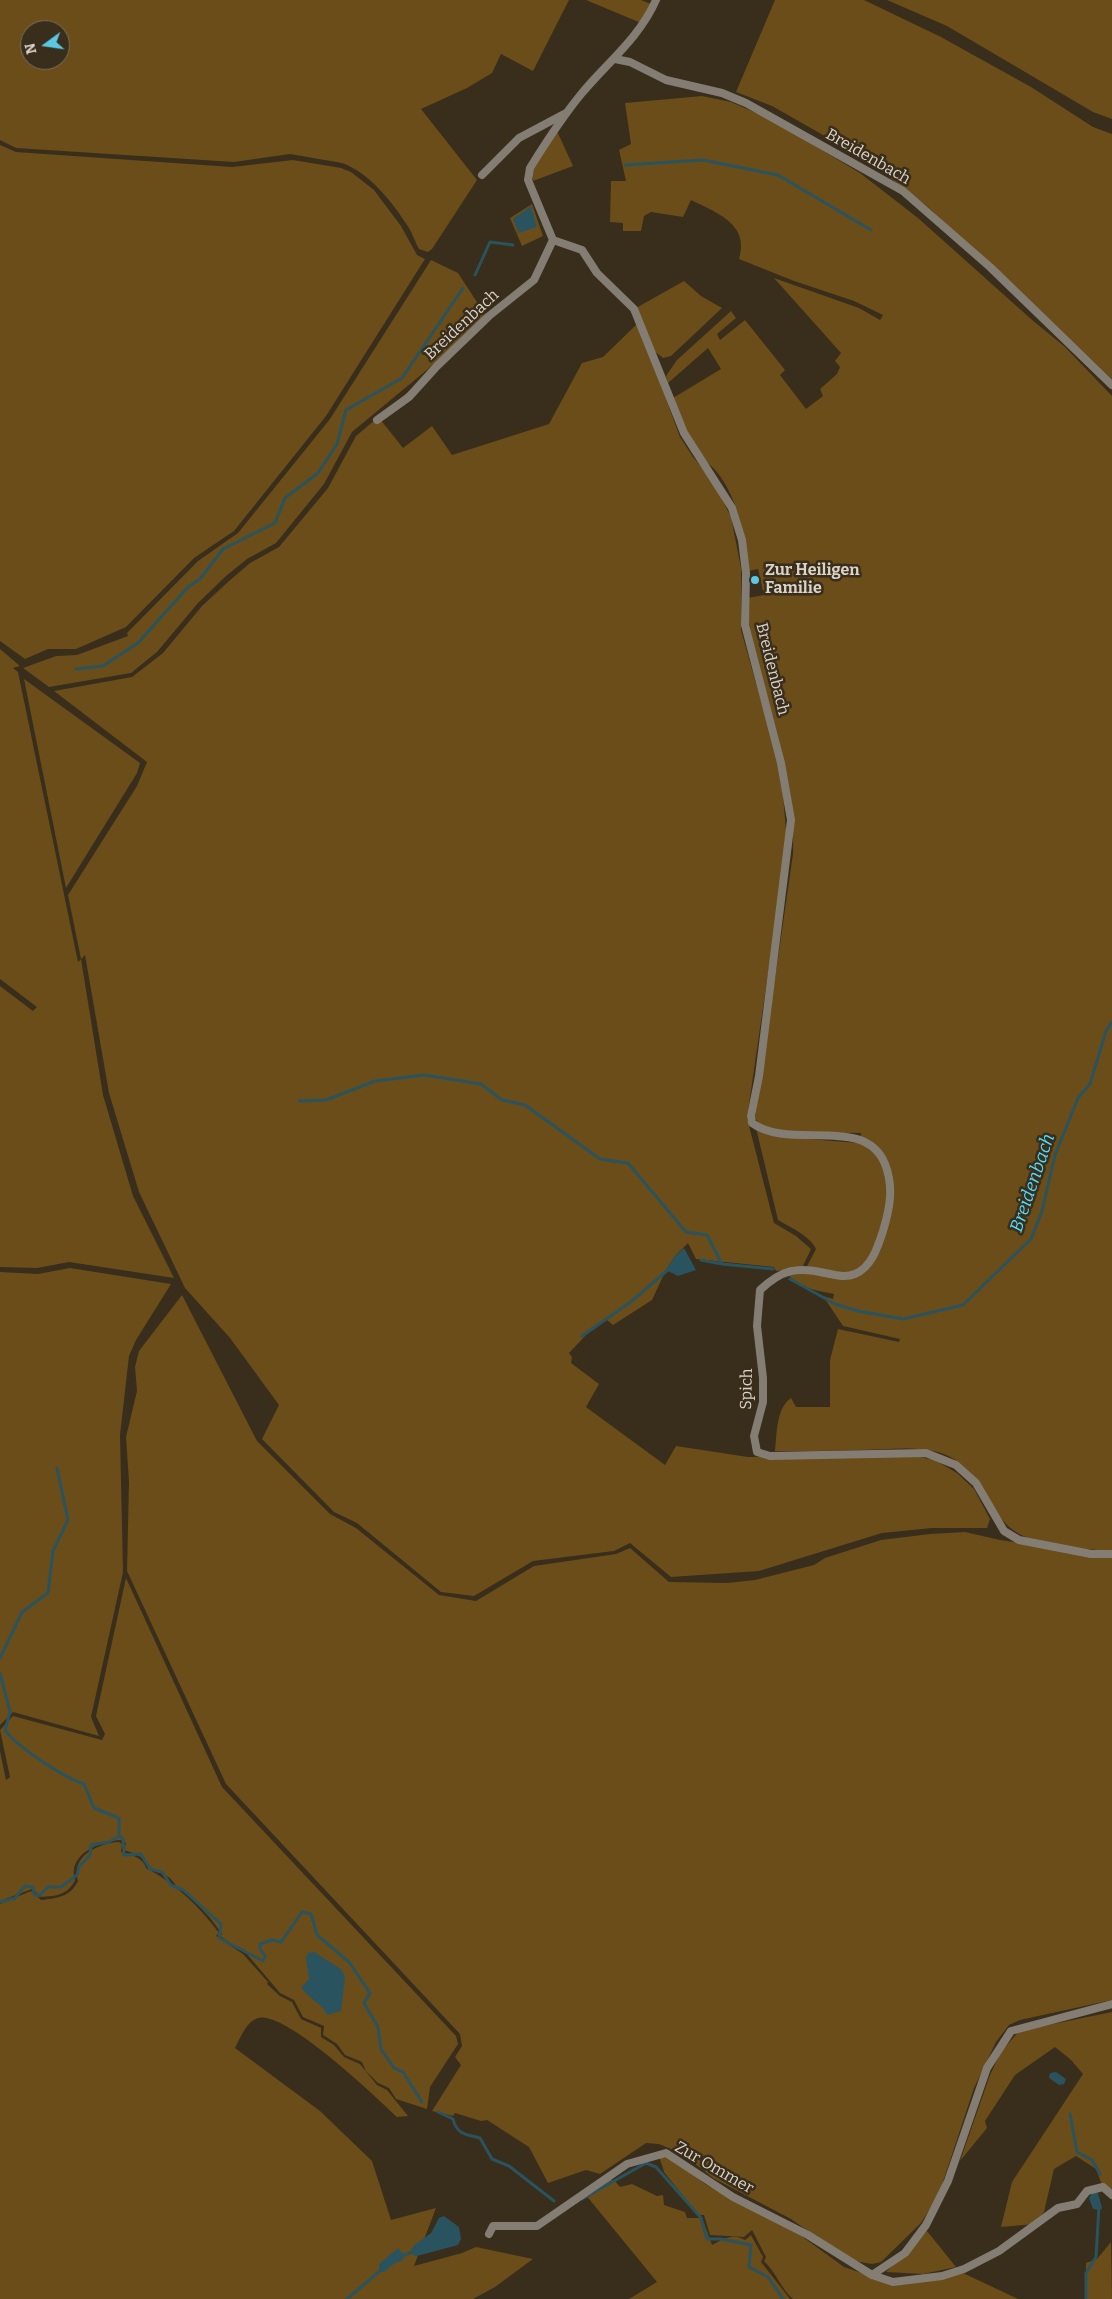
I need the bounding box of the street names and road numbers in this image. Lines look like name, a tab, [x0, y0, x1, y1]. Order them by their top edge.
street label: Breidenbach	[822, 125, 914, 189]
street label: Breidenbach	[421, 286, 503, 364]
street label: Breidenbach	[751, 621, 793, 717]
street label: Spich	[737, 1368, 757, 1410]
street label: Zur Ommer	[671, 2138, 757, 2198]

